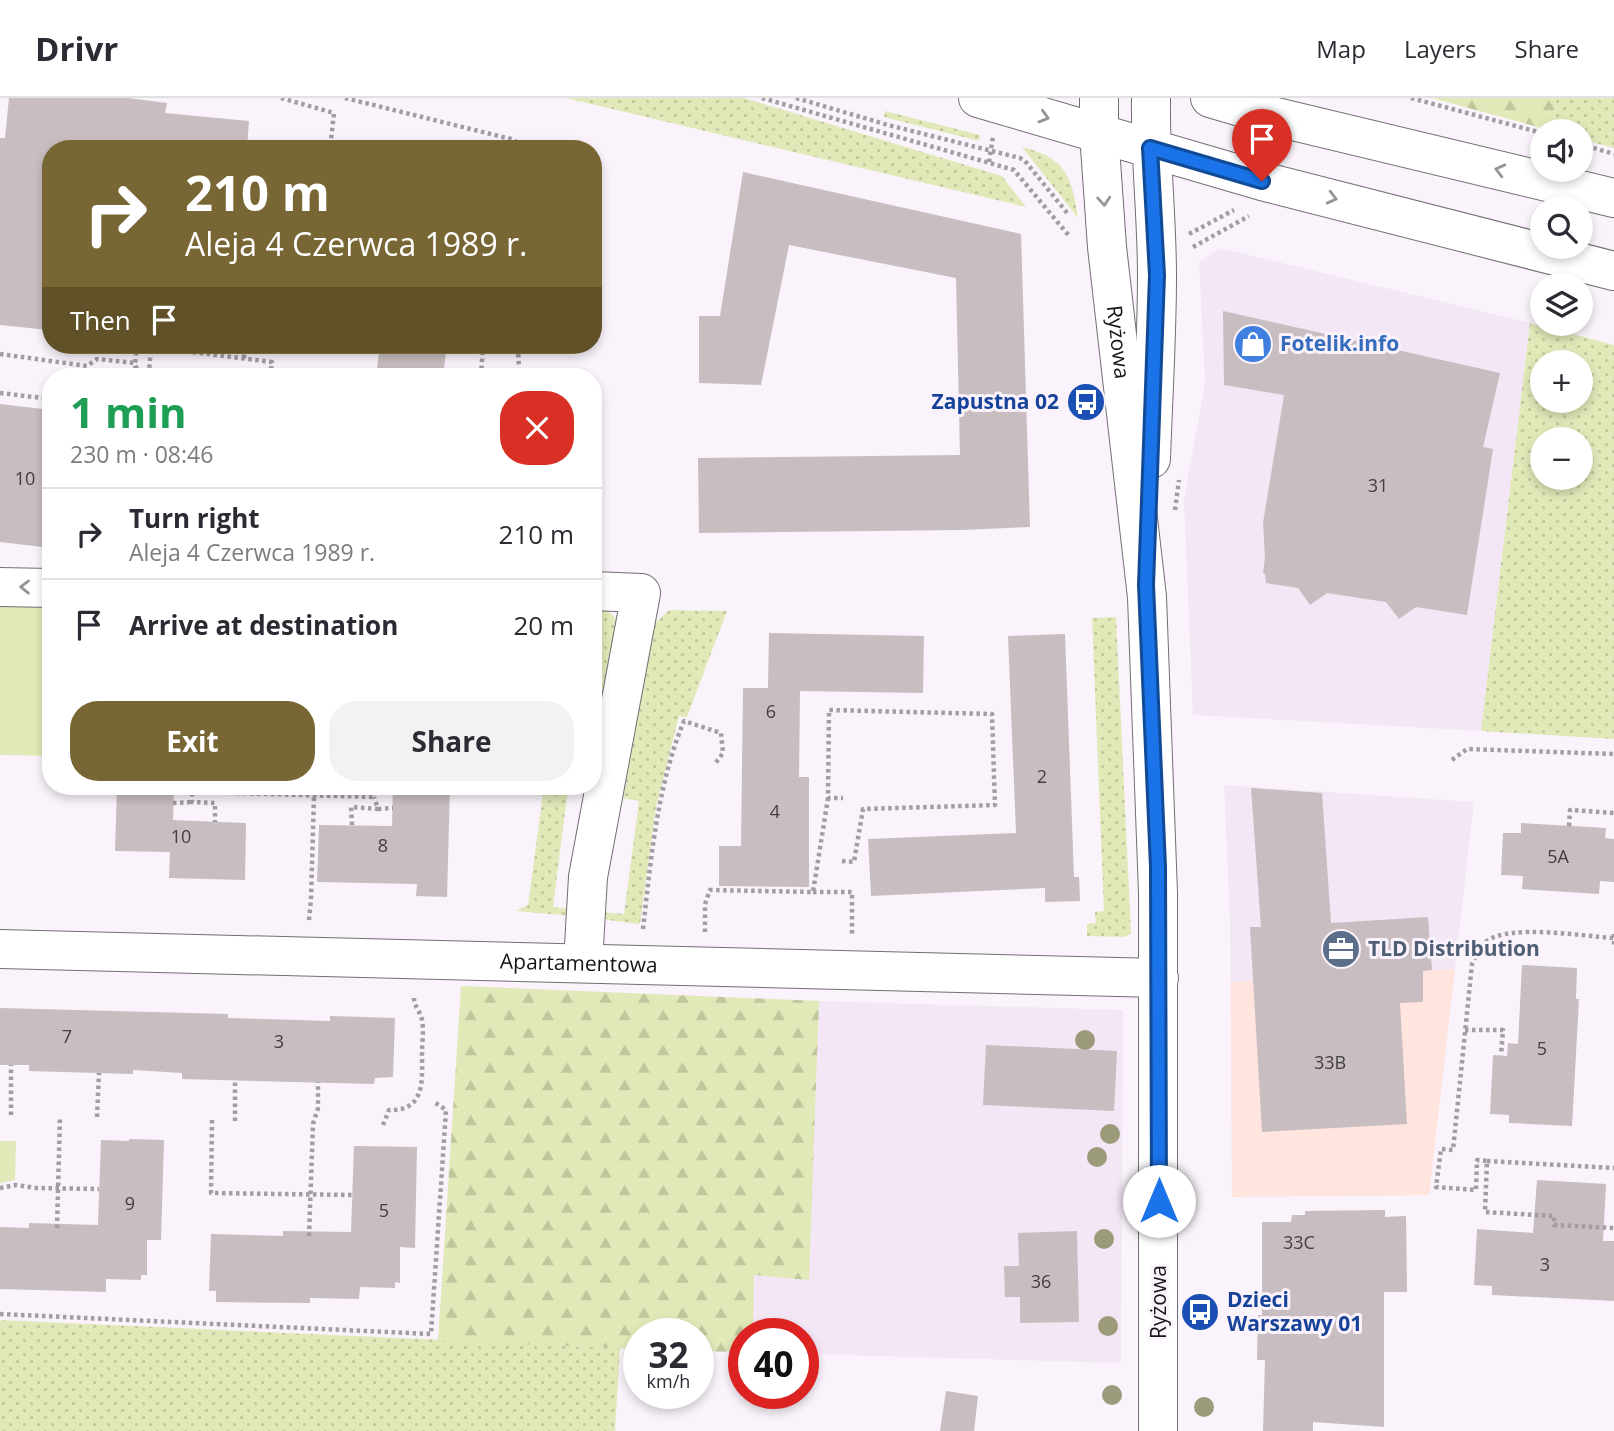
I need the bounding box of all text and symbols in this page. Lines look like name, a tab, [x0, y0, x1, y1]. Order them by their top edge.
text: Drivr	[35, 26, 118, 71]
text: Map	[1316, 32, 1366, 65]
text: Layers	[1404, 32, 1477, 65]
text: Share	[1515, 32, 1579, 65]
one-way arrow	[1038, 109, 1050, 124]
pin	[1232, 109, 1292, 181]
map controls	[1530, 119, 1593, 490]
button: sound	[1530, 119, 1593, 182]
icon: arrive	[1243, 120, 1281, 158]
text: 210 m	[185, 159, 330, 225]
one-way arrow	[1494, 164, 1506, 179]
icon: right	[70, 168, 161, 259]
one-way arrow	[1326, 190, 1338, 204]
one-way arrow	[1096, 196, 1111, 207]
button: search	[1530, 196, 1593, 259]
text: Aleja 4 Czerwca 1989 r.	[185, 222, 527, 265]
button: layers	[1530, 273, 1593, 336]
icon: arrive	[145, 301, 183, 339]
text: Then	[70, 302, 131, 338]
street label: Ryżowa	[1101, 304, 1137, 380]
shop icon: Fotelik.info	[1232, 323, 1274, 365]
place label: Fotelik.info	[1280, 329, 1399, 357]
button: +	[1530, 350, 1593, 413]
bus stop icon: Zapustna 02	[1065, 381, 1107, 423]
text: 1 min	[70, 383, 187, 440]
place label: Zapustna 02	[932, 387, 1059, 415]
button: close	[500, 391, 574, 465]
button: −	[1530, 427, 1593, 490]
text: 230 m · 08:46	[70, 438, 213, 470]
house number: 10	[15, 466, 35, 490]
house number: 31	[1368, 473, 1388, 497]
text: Turn right	[129, 500, 260, 536]
icon: right	[70, 515, 108, 553]
text: 210 m	[499, 516, 574, 552]
text: Aleja 4 Czerwca 1989 r.	[129, 536, 375, 568]
one-way arrow	[20, 580, 31, 595]
icon: arrive	[70, 606, 108, 644]
text: Arrive at destination	[129, 607, 398, 643]
text: 20 m	[513, 607, 574, 643]
house number: 6	[766, 699, 776, 723]
button: Exit	[70, 701, 315, 781]
button: Share	[329, 701, 574, 781]
house number: 2	[1037, 764, 1047, 788]
house number: 4	[770, 799, 780, 823]
house number: 10	[171, 824, 191, 848]
house number: 8	[378, 833, 388, 857]
house number: 5A	[1547, 844, 1569, 868]
office icon: TLD Distribution	[1320, 928, 1362, 970]
place label: TLD Distribution	[1368, 934, 1540, 962]
street label: Apartamentowa	[500, 947, 658, 978]
house number: 7	[62, 1024, 72, 1048]
house number: 3	[274, 1029, 284, 1053]
house number: 5	[1537, 1036, 1547, 1060]
house number: 33B	[1314, 1050, 1346, 1074]
position arrow	[1122, 1164, 1196, 1238]
house number: 9	[125, 1191, 135, 1215]
house number: 5	[379, 1198, 389, 1222]
house number: 33C	[1283, 1230, 1315, 1254]
house number: 3	[1540, 1252, 1550, 1276]
street label: Ryżowa	[1144, 1265, 1172, 1339]
house number: 36	[1031, 1269, 1051, 1293]
place label: Dzieci Warszawy 01	[1227, 1285, 1362, 1337]
bus stop icon: Dzieci Warszawy 01	[1179, 1291, 1221, 1333]
speed limit sign: 40	[728, 1318, 819, 1409]
text: 32	[648, 1331, 689, 1378]
text: km/h	[647, 1369, 690, 1393]

